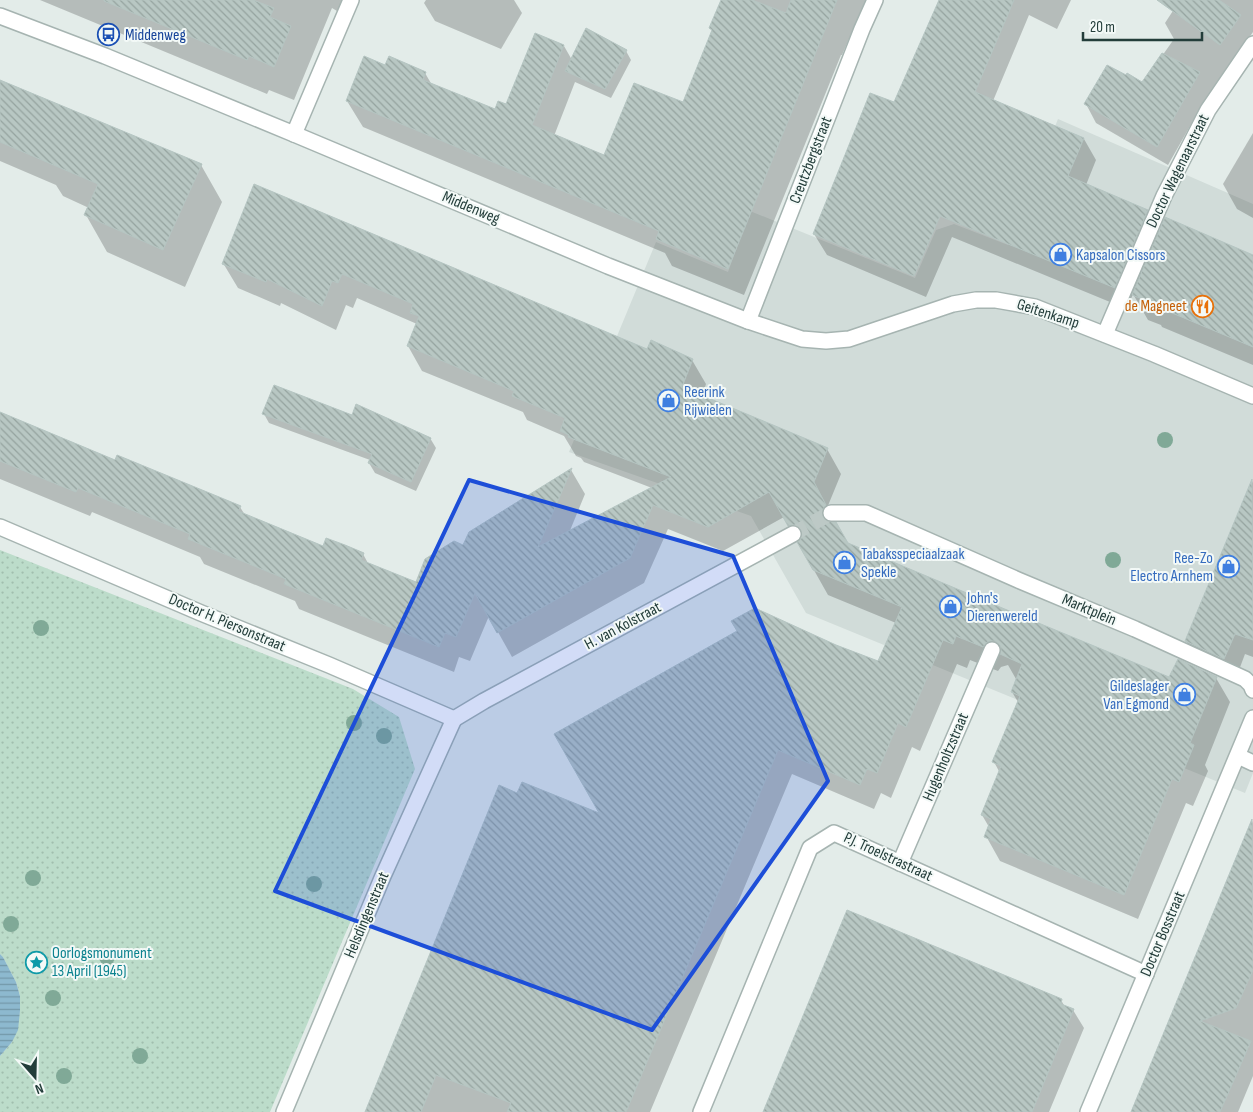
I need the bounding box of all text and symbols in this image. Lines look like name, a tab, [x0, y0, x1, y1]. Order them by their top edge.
scale bar	[1083, 10, 1202, 42]
text: 20 m	[1090, 18, 1115, 37]
bus stop icon: Middenweg	[97, 23, 121, 47]
place label: Middenweg	[125, 26, 186, 45]
street label: Doctor Wagenaarstraat	[1142, 111, 1214, 231]
street label: Creutzbergstraat	[786, 114, 836, 206]
street label: Middenweg	[439, 187, 503, 229]
shop icon: Kapsalon Cissors	[1048, 243, 1072, 267]
place label: Kapsalon Cissors	[1076, 246, 1166, 265]
restaurant icon: de Magneet	[1191, 294, 1215, 318]
street label: Geitenkamp	[1014, 295, 1082, 333]
place label: de Magneet	[1125, 297, 1187, 316]
place label: Reerink Rijwielen	[684, 383, 732, 420]
shop icon: Reerink Rijwielen	[656, 389, 680, 413]
place label: Tabaksspeciaalzaak Spekle	[861, 545, 965, 582]
place label: Ree-Zo Electro Arnhem	[1130, 549, 1213, 586]
shop icon: Tabaksspeciaalzaak Spekle	[833, 551, 857, 575]
shop icon: Ree-Zo Electro Arnhem	[1217, 555, 1241, 579]
place label: John's Dierenwereld	[966, 589, 1038, 626]
street label: Doctor H. Piersonstraat	[166, 590, 288, 656]
street label: Marktplein	[1059, 590, 1119, 630]
shop icon: John's Dierenwereld	[939, 595, 963, 619]
street label: H. van Kolstraat	[581, 598, 665, 654]
place label: Gildeslager Van Egmond	[1103, 677, 1169, 714]
shop icon: Gildeslager Van Egmond	[1173, 683, 1197, 707]
street label: Hugenholtzstraat	[919, 710, 973, 804]
street label: P.J. Troelstrastraat	[841, 828, 935, 886]
street label: Helsdingenstraat	[340, 869, 394, 961]
street label: Doctor Bosstraat	[1137, 888, 1190, 980]
place label: Oorlogsmonument 13 April (1945)	[52, 944, 152, 981]
place icon: Oorlogsmonument 13 April (1945)	[24, 950, 48, 974]
north arrow	[10, 1052, 60, 1102]
text: N	[33, 1079, 46, 1098]

